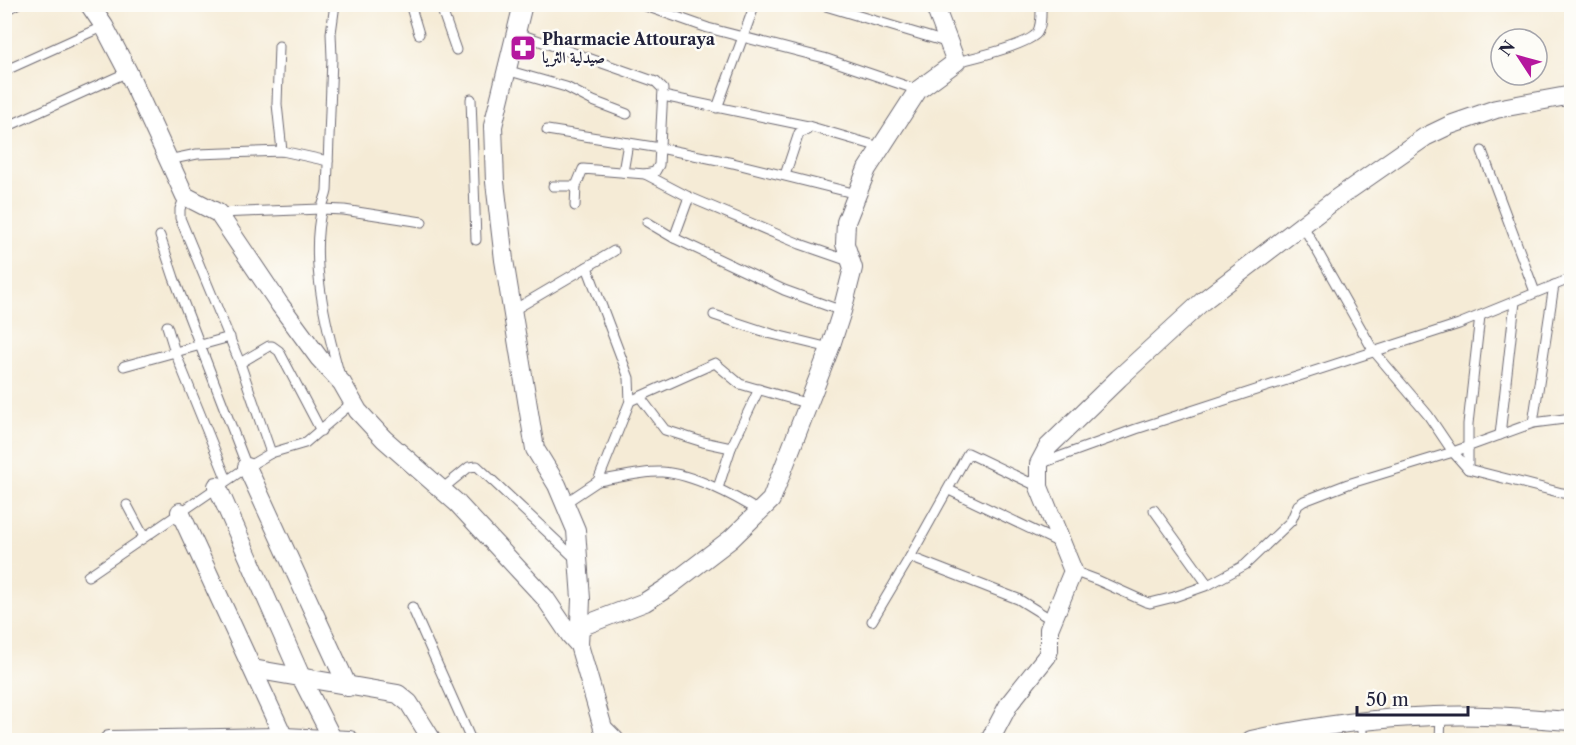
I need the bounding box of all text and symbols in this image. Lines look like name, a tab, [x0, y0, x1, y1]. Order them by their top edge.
north arrow	[1489, 27, 1549, 87]
place label: Pharmacie Attouraya صيدلية الثريا	[542, 29, 716, 68]
pharmacy icon: Pharmacie Attouraya صيدلية الثريا	[508, 33, 538, 63]
text: N	[1495, 37, 1519, 60]
scale bar	[1357, 679, 1468, 717]
text: 50 m	[1366, 689, 1409, 711]

